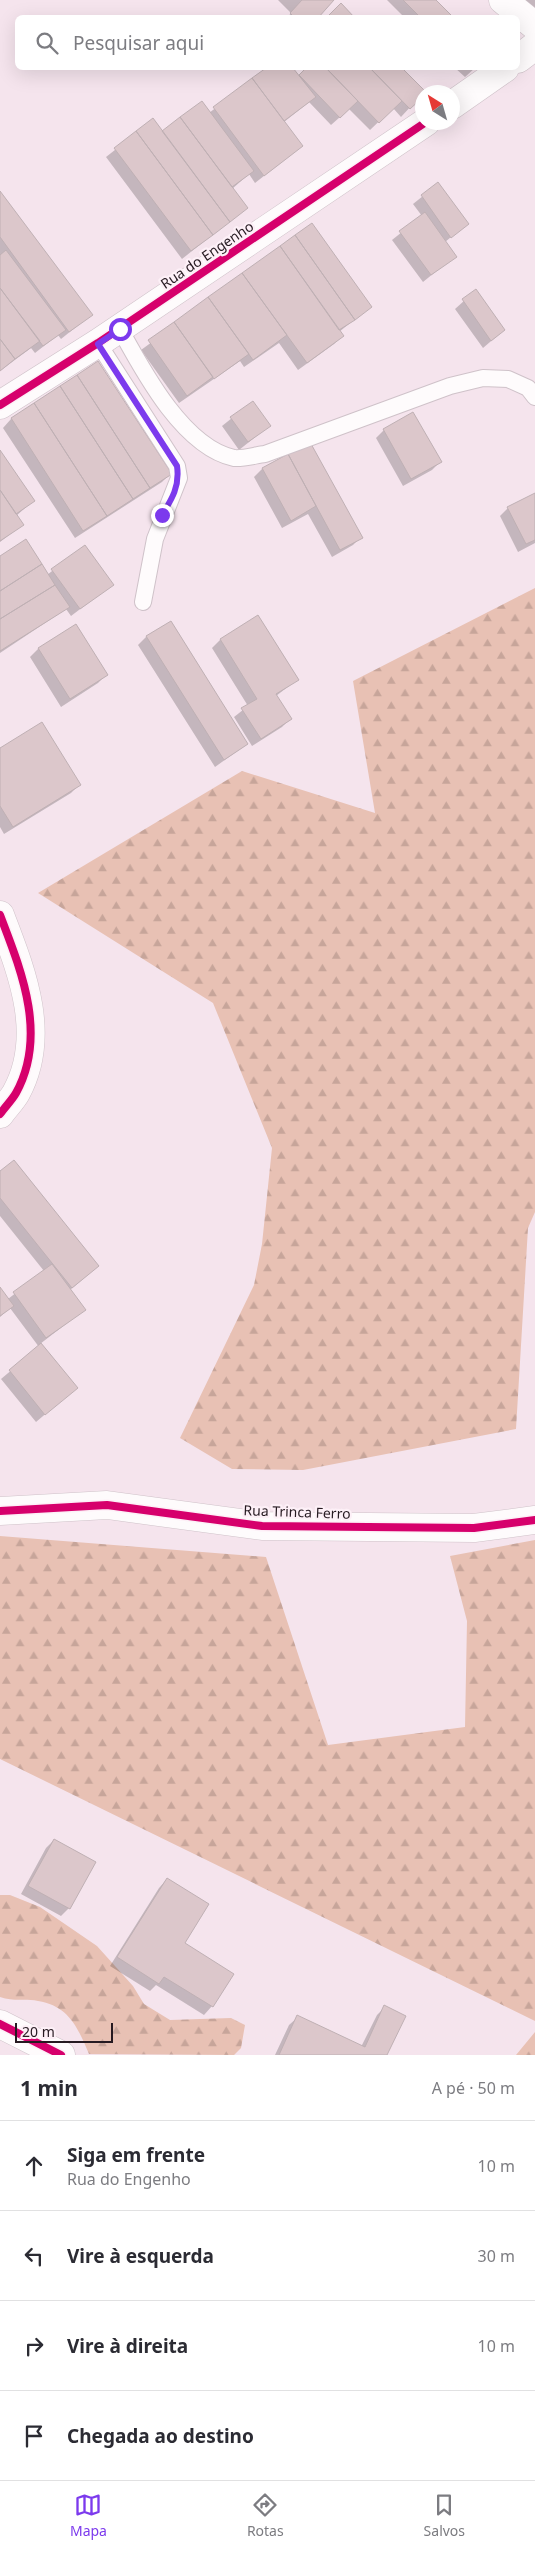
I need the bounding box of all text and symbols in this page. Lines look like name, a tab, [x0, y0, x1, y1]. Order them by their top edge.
search box	[15, 15, 520, 70]
icon: search	[33, 29, 61, 57]
text: Pesquisar aqui	[73, 30, 204, 56]
north arrow	[415, 85, 460, 130]
street label: Rua do Engenho	[157, 216, 257, 293]
route start	[109, 318, 132, 341]
route end	[151, 504, 174, 527]
street label: Rua Trinca Ferro	[243, 1500, 351, 1523]
scale bar	[15, 2020, 112, 2043]
text: 20 m	[22, 2022, 55, 2041]
text: 1 min	[20, 2074, 78, 2102]
text: A pé · 50 m	[432, 2077, 515, 2099]
text: Siga em frente	[67, 2142, 205, 2168]
icon: ahead	[20, 2152, 48, 2180]
text: 10 m	[478, 2155, 515, 2177]
text: Rua do Engenho	[67, 2168, 191, 2190]
icon: left	[20, 2242, 48, 2270]
text: Vire à esquerda	[67, 2243, 214, 2269]
text: 30 m	[478, 2245, 515, 2267]
icon: right	[20, 2332, 48, 2360]
text: Vire à direita	[67, 2333, 188, 2359]
text: 10 m	[478, 2335, 515, 2357]
icon: arrive	[20, 2422, 48, 2450]
text: Chegada ao destino	[67, 2423, 254, 2449]
tab: Mapa	[70, 2491, 107, 2540]
tab: Rotas	[247, 2491, 284, 2540]
tab: Salvos	[424, 2491, 465, 2540]

